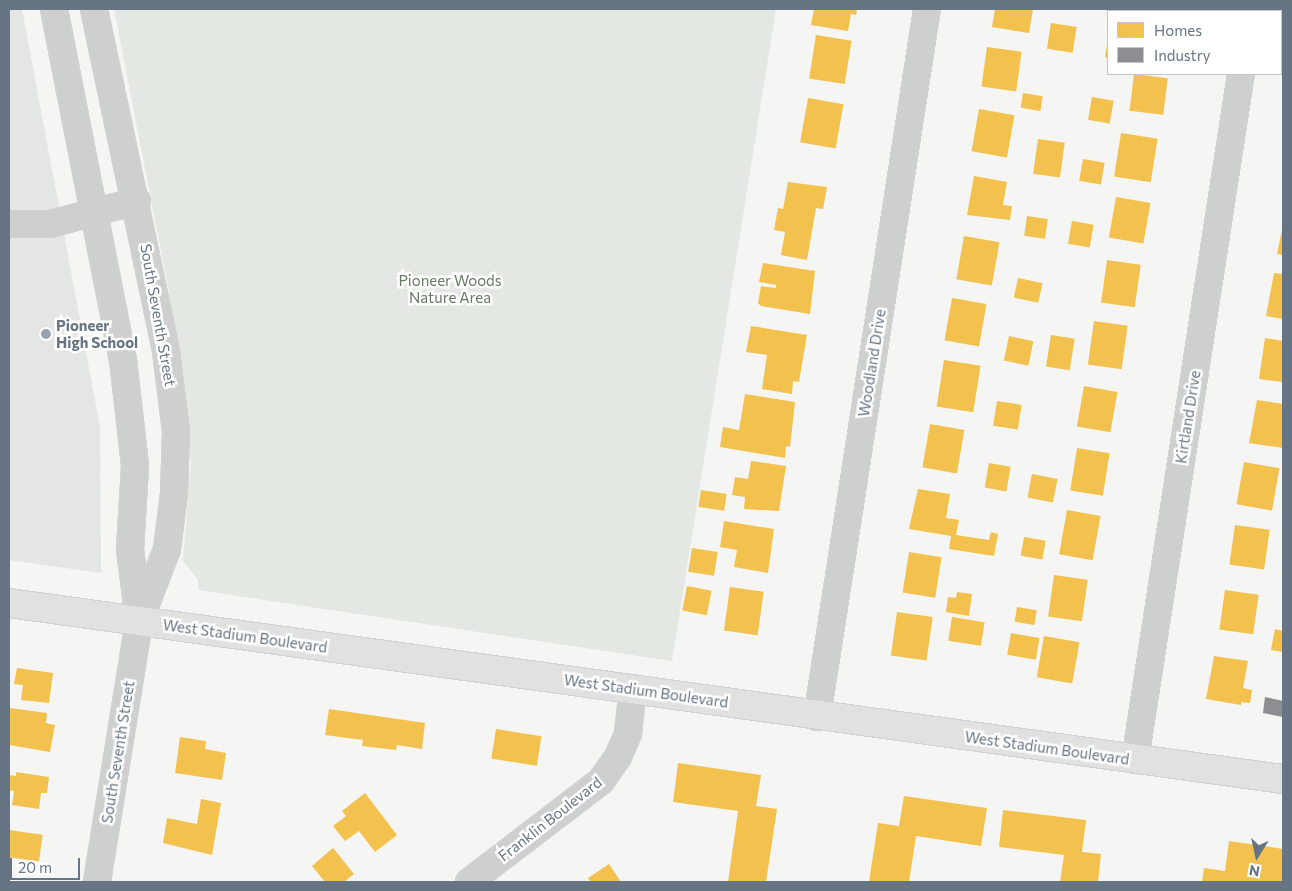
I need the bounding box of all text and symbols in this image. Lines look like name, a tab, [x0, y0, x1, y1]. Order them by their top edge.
legend	[1107, 10, 1282, 75]
text: Homes	[1154, 21, 1202, 39]
text: Industry	[1154, 46, 1211, 64]
street label: South Seventh Street	[137, 242, 179, 388]
park label: Pioneer Woods Nature Area	[398, 271, 502, 306]
street label: Woodland Drive	[855, 308, 889, 418]
place label: Pioneer High School	[56, 316, 138, 351]
marker: Pioneer High School	[40, 328, 52, 340]
street label: Kirtland Drive	[1172, 369, 1204, 465]
street label: West Stadium Boulevard	[162, 616, 328, 656]
street label: West Stadium Boulevard	[563, 671, 729, 711]
street label: South Seventh Street	[98, 679, 138, 825]
street label: West Stadium Boulevard	[964, 728, 1130, 768]
street label: Franklin Boulevard	[495, 773, 605, 865]
north arrow	[1232, 831, 1282, 881]
scale bar	[12, 848, 82, 880]
text: 20 m	[18, 858, 52, 876]
text: N	[1248, 862, 1261, 881]

